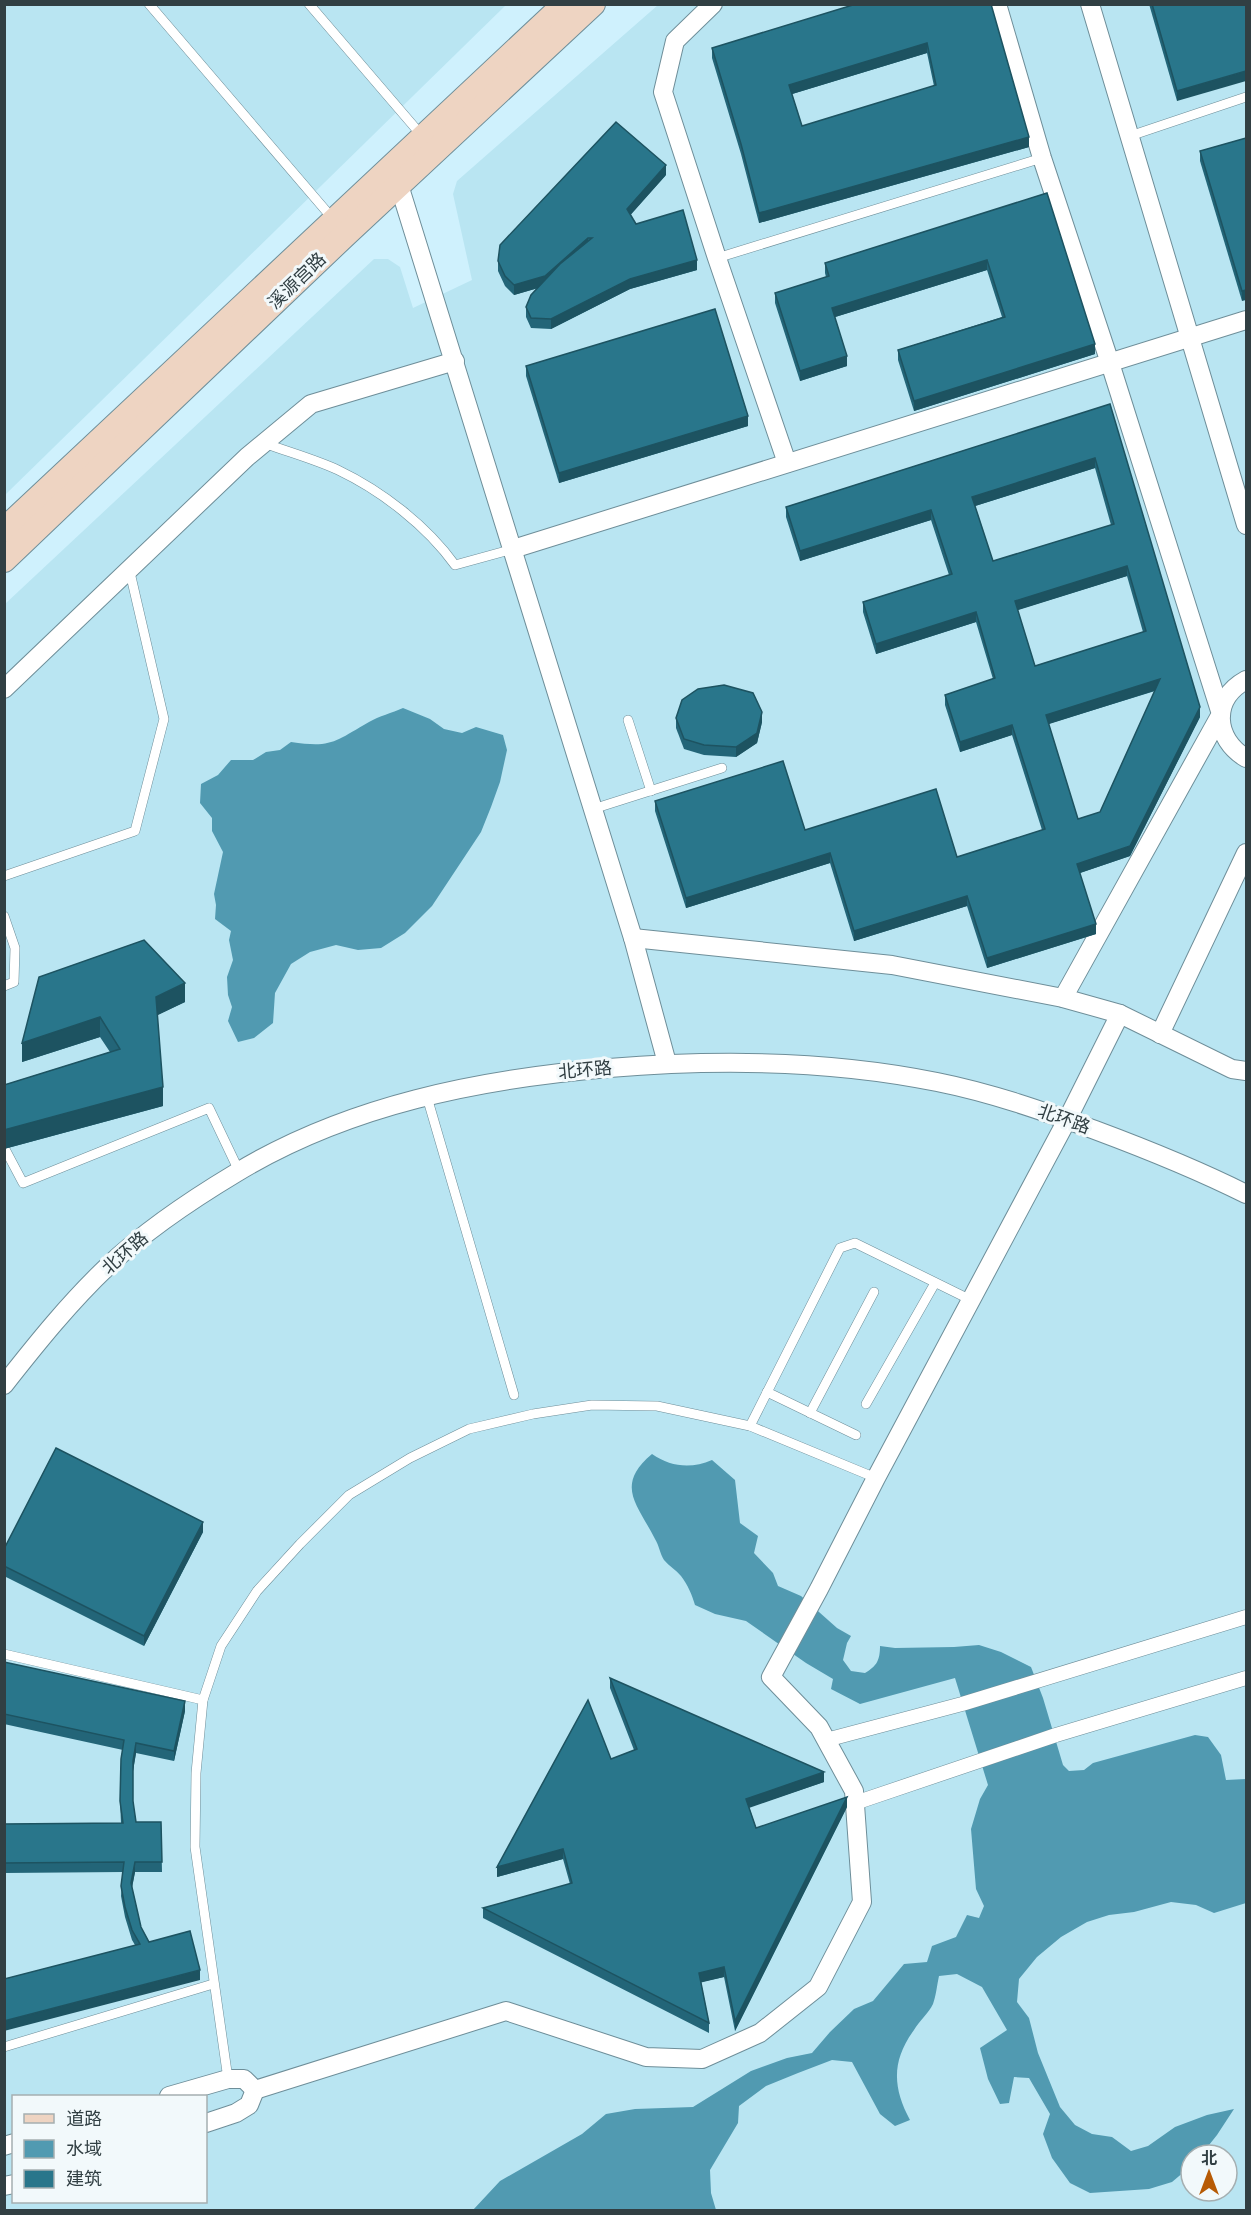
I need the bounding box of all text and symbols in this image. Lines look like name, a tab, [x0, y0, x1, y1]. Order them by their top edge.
street label: 溪源宫路	[264, 249, 330, 313]
street label: 北环路	[557, 1058, 613, 1082]
street label: 北环路	[1035, 1100, 1093, 1138]
street label: 北环路	[98, 1228, 152, 1278]
legend	[12, 2095, 207, 2203]
text: 道路	[66, 2109, 102, 2129]
text: 水域	[66, 2139, 102, 2159]
north arrow	[1179, 2143, 1239, 2203]
text: 北	[1201, 2150, 1217, 2167]
text: 建筑	[66, 2169, 102, 2189]

